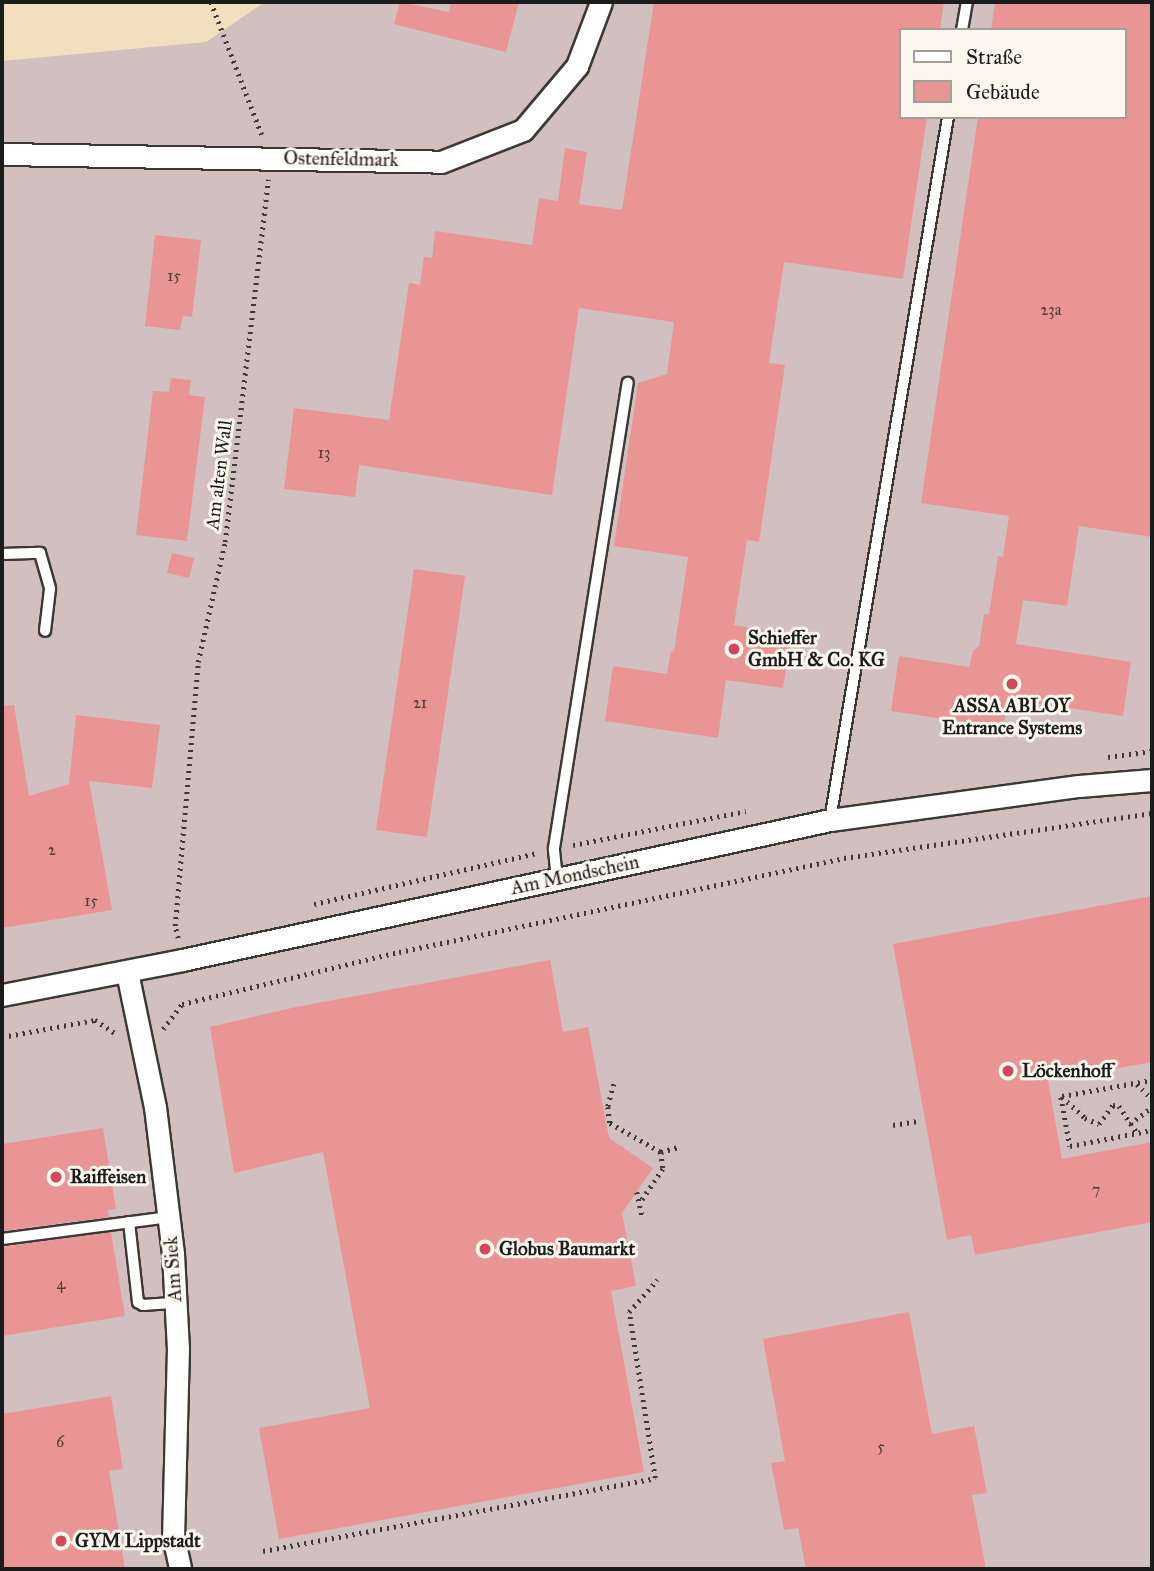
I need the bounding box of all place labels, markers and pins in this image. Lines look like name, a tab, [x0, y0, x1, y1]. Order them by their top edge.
place label: Schieffer GmbH & Co. KG	[748, 627, 885, 671]
marker: Schieffer GmbH & Co. KG	[726, 641, 742, 657]
marker: ASSA ABLOY Entrance Systems	[1004, 676, 1020, 692]
place label: ASSA ABLOY Entrance Systems	[942, 695, 1082, 739]
place label: Löckenhoff	[1022, 1060, 1112, 1082]
marker: Löckenhoff	[1000, 1063, 1016, 1079]
place label: Raiffeisen	[70, 1166, 146, 1188]
marker: Raiffeisen	[48, 1169, 64, 1185]
place label: Globus Baumarkt	[499, 1238, 635, 1260]
marker: Globus Baumarkt	[477, 1241, 493, 1257]
place label: GYM Lippstadt	[75, 1530, 201, 1552]
marker: GYM Lippstadt	[53, 1533, 69, 1549]

